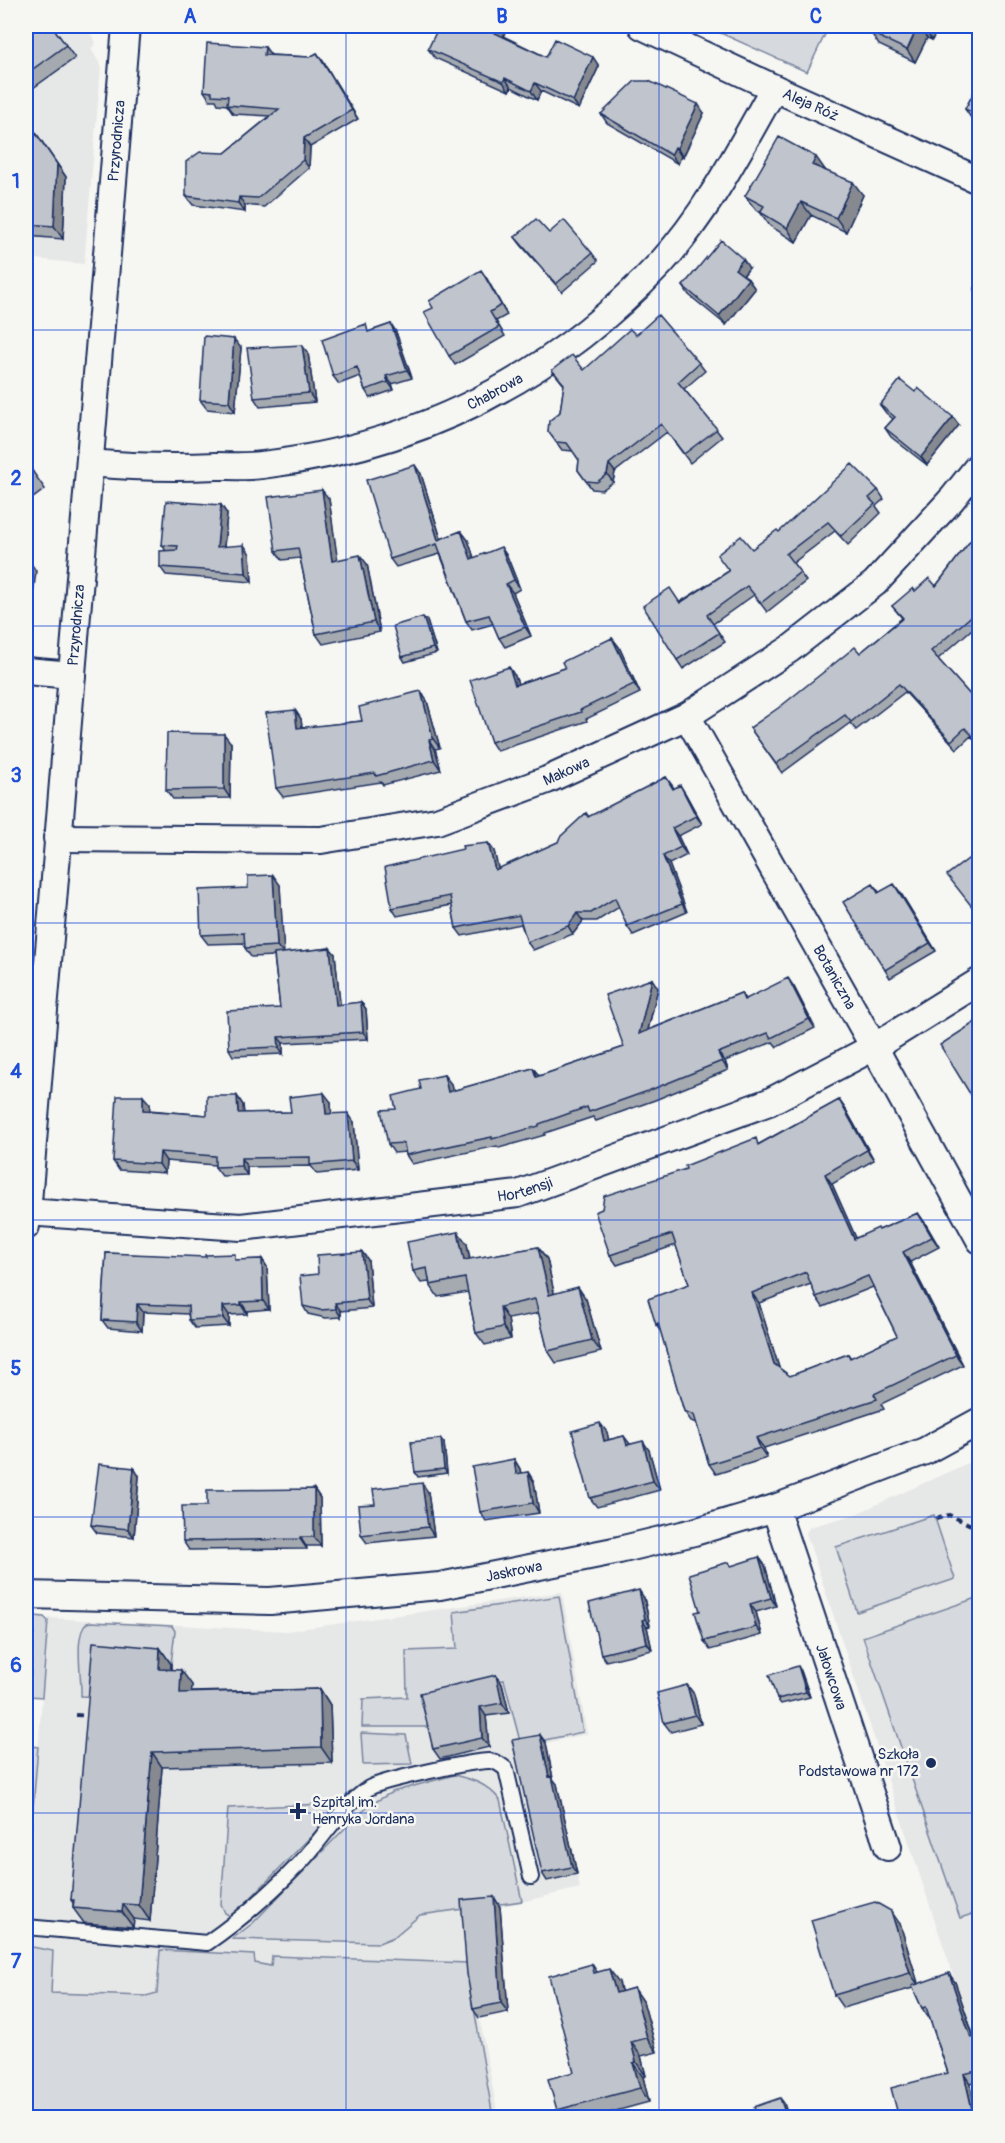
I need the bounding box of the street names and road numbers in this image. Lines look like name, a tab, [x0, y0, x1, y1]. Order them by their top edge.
street label: Aleja Róż	[780, 84, 842, 125]
street label: Przyrodnicza	[104, 99, 129, 182]
street label: Chabrowa	[464, 369, 526, 414]
street label: Przyrodnicza	[63, 584, 89, 667]
street label: Makowa	[540, 752, 592, 790]
street label: Botaniczna	[809, 942, 860, 1013]
street label: Hortensji	[496, 1173, 555, 1206]
street label: Jaskrowa	[484, 1556, 544, 1586]
street label: Jałowcowa	[811, 1641, 851, 1712]

